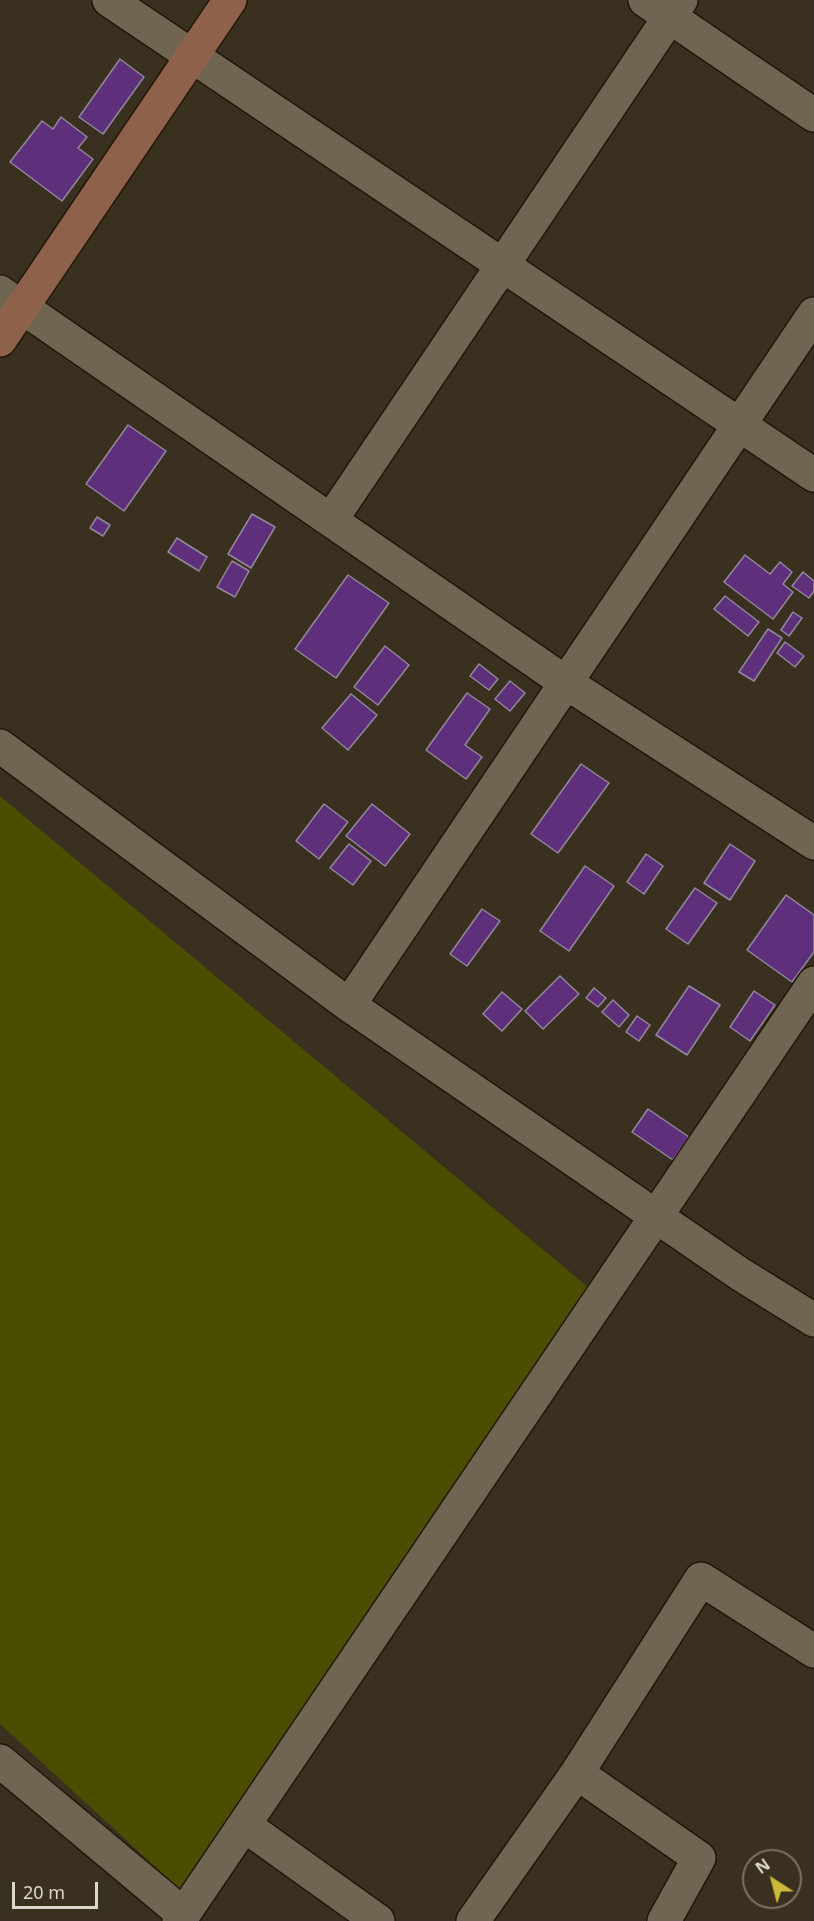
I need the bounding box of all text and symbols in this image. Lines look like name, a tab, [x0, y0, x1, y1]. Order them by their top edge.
north arrow	[742, 1849, 802, 1909]
text: N	[751, 1853, 774, 1879]
scale bar	[15, 1870, 100, 1908]
text: 20 m	[23, 1880, 65, 1904]

